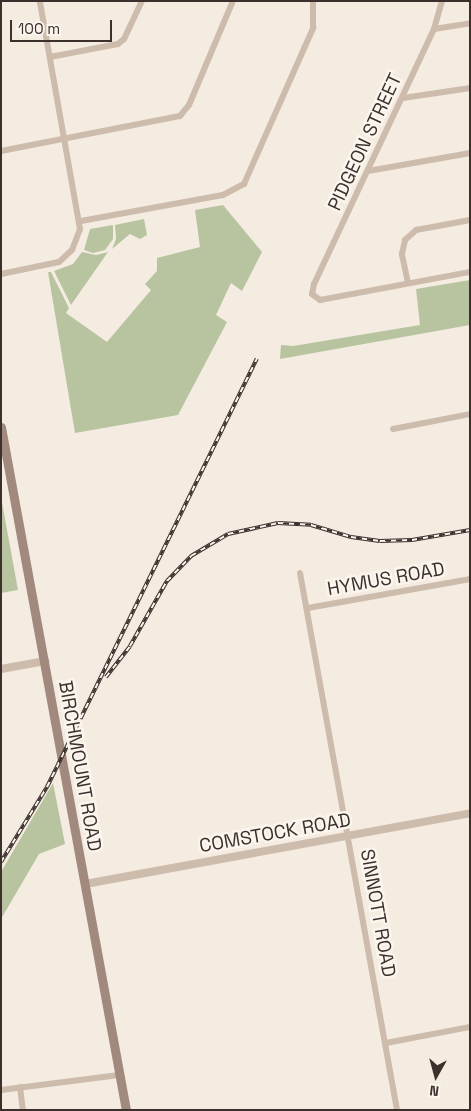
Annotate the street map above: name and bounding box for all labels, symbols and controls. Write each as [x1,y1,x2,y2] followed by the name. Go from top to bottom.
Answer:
[12,10,115,42] scale bar
[18,19,60,38] text: 100 m
[323,70,407,214] street label: PIDGEON STREET
[326,557,446,601] street label: HYMUS ROAD
[54,679,106,853] street label: BIRCHMOUNT ROAD
[197,808,353,858] street label: COMSTOCK ROAD
[355,847,401,979] street label: SINNOTT ROAD
[411,1051,461,1101] north arrow
[428,1081,440,1100] text: N

